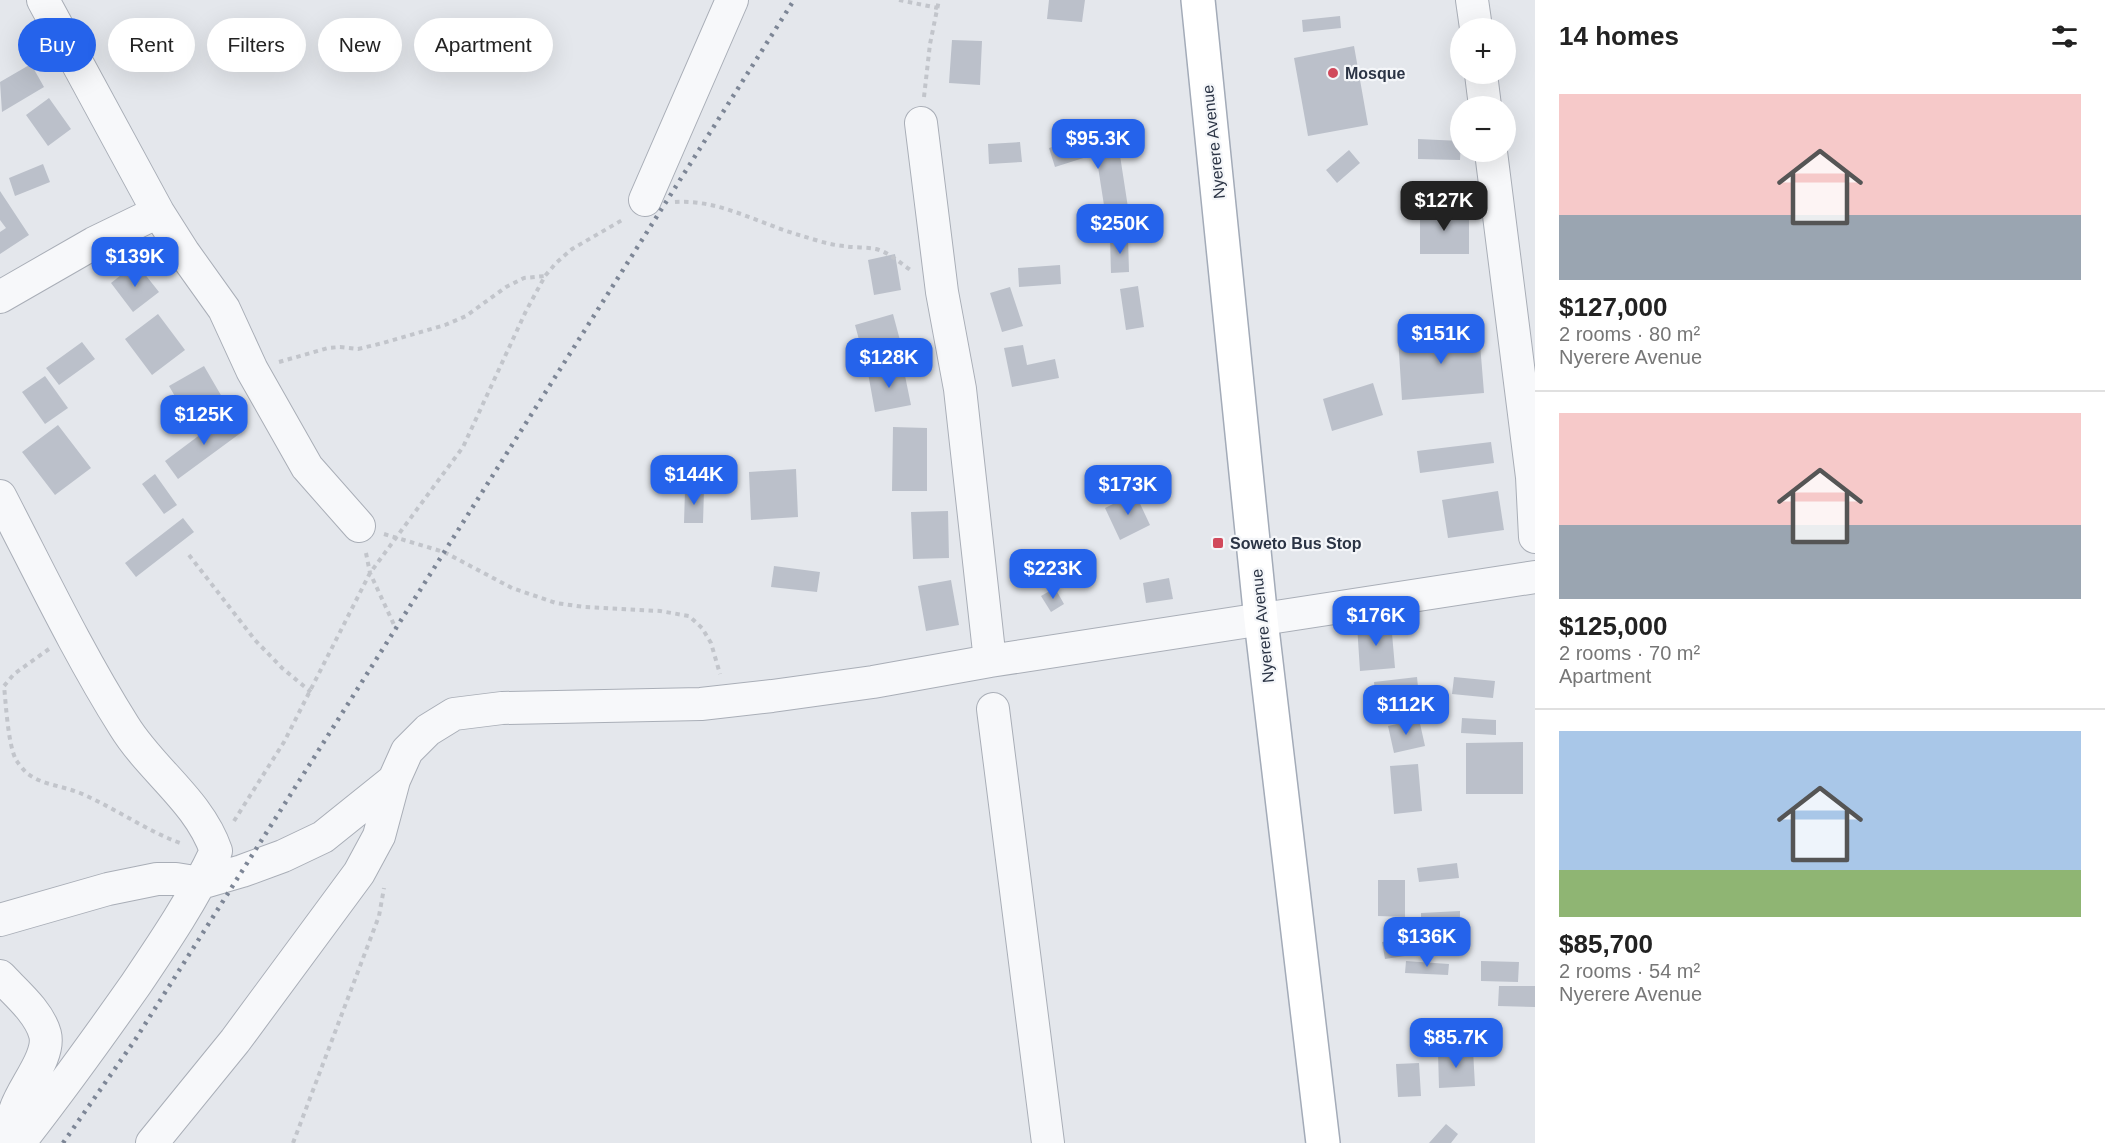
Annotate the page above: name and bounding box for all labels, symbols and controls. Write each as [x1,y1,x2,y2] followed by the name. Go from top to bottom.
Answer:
[18,18,96,72] chip: Buy
[108,18,195,72] chip: Rent
[207,18,306,72] chip: Filters
[318,18,402,72] chip: New
[414,18,553,72] chip: Apartment
[1450,18,1516,162] map controls
[1450,18,1516,84] button: +
[2048,20,2081,53] icon: filters
[1559,21,1679,51] text: 14 homes
[1345,65,1406,82] place label: Mosque
[1326,66,1340,80] marker: Mosque
[1199,84,1228,200] street label: Nyerere Avenue
[1450,96,1516,162] button: −
[1049,119,1147,170] pin: $95.3K
[1066,127,1130,149] text: $95.3K
[1766,133,1874,241] icon: home
[1402,181,1486,232] pin: $127K
[1415,189,1473,211] text: $127K
[1078,204,1162,255] pin: $250K
[1091,212,1149,234] text: $250K
[93,237,177,288] pin: $139K
[106,245,164,267] text: $139K
[1559,292,1667,322] text: $127,000
[1399,314,1483,365] pin: $151K
[1412,322,1470,344] text: $151K
[1559,323,1700,345] text: 2 rooms · 80 m²
[847,338,931,389] pin: $128K
[860,346,918,368] text: $128K
[1559,346,1702,368] text: Nyerere Avenue
[162,395,246,446] pin: $125K
[175,403,233,425] text: $125K
[1766,452,1874,560] icon: home
[652,455,736,506] pin: $144K
[665,463,723,485] text: $144K
[1086,465,1170,516] pin: $173K
[1099,473,1157,495] text: $173K
[1230,535,1362,552] place label: Soweto Bus Stop
[1211,536,1225,550] marker: Soweto Bus Stop
[1011,549,1095,600] pin: $223K
[1024,557,1082,579] text: $223K
[1248,568,1277,684] street label: Nyerere Avenue
[1334,596,1418,647] pin: $176K
[1347,604,1405,626] text: $176K
[1559,611,1667,641] text: $125,000
[1559,642,1700,664] text: 2 rooms · 70 m²
[1559,665,1651,687] text: Apartment
[1364,685,1448,736] pin: $112K
[1377,693,1435,715] text: $112K
[1766,770,1874,878] icon: home
[1385,917,1469,968] pin: $136K
[1398,925,1456,947] text: $136K
[1559,929,1653,959] text: $85,700
[1559,960,1700,982] text: 2 rooms · 54 m²
[1559,983,1702,1005] text: Nyerere Avenue
[1407,1018,1505,1069] pin: $85.7K
[1424,1026,1488,1048] text: $85.7K

